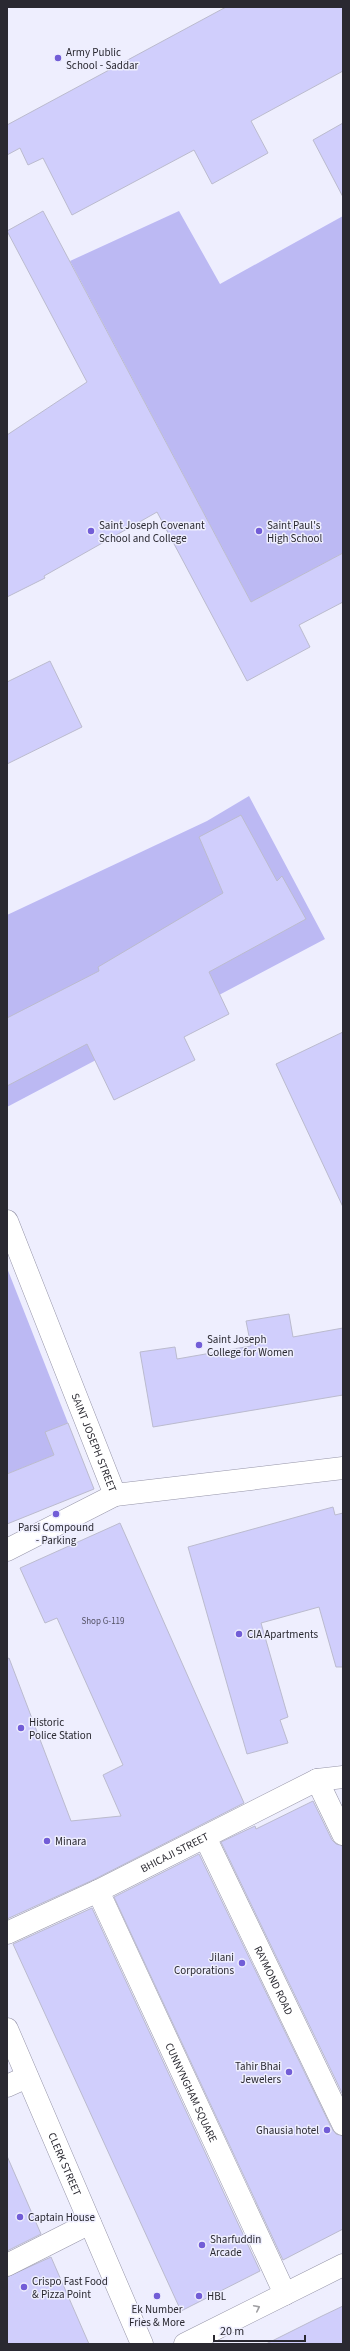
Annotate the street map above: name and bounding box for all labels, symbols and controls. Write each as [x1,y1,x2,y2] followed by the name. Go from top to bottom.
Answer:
[66,45,139,73] place label: Army Public School - Saddar
[53,53,63,63] marker: Army Public School - Saddar
[99,518,205,546] place label: Saint Joseph Covenant School and College
[267,518,322,546] place label: Saint Paul's High School
[86,526,96,536] marker: Saint Joseph Covenant School and College
[254,526,264,536] marker: Saint Paul's High School
[207,1332,294,1360] place label: Saint Joseph College for Women
[194,1340,204,1350] marker: Saint Joseph College for Women
[68,1391,121,1494] street label: SAINT JOSEPH STREET
[51,1509,61,1519] marker: Parsi Compound - Parking
[18,1520,94,1548] place label: Parsi Compound - Parking
[81,1615,125,1628] house number: Shop G-119
[247,1627,319,1642] place label: CIA Apartments
[234,1629,244,1639] marker: CIA Apartments
[29,1715,92,1743] place label: Historic Police Station
[16,1723,26,1733] marker: Historic Police Station
[138,1829,211,1876] street label: BHICAJI STREET
[55,1834,86,1849] place label: Minara
[42,1836,52,1846] marker: Minara
[251,1943,297,2018] street label: RAYMOND ROAD
[174,1950,234,1978] place label: Jilani Corporations
[237,1958,247,1968] marker: Jilani Corporations
[162,2040,221,2145] street label: CUNNYNGHAM SQUARE
[235,2059,281,2087] place label: Tahir Bhai Jewelers
[284,2067,294,2077] marker: Tahir Bhai Jewelers
[256,2123,319,2138] place label: Ghausia hotel
[322,2125,332,2135] marker: Ghausia hotel
[45,2130,85,2198] street label: CLERK STREET
[28,2210,95,2225] place label: Captain House
[15,2212,25,2222] marker: Captain House
[210,2232,261,2260] place label: Sharfuddin Arcade
[197,2240,207,2250] marker: Sharfuddin Arcade
[32,2274,108,2302] place label: Crispo Fast Food & Pizza Point
[19,2282,29,2292] marker: Crispo Fast Food & Pizza Point
[207,2289,227,2304] place label: HBL
[152,2291,162,2301] marker: Ek Number Fries & More
[194,2291,204,2301] marker: HBL
[129,2302,186,2330] place label: Ek Number Fries & More
[253,2305,261,2313] one-way arrow
[214,2317,305,2343] scale bar
[220,2323,244,2340] text: 20 m

